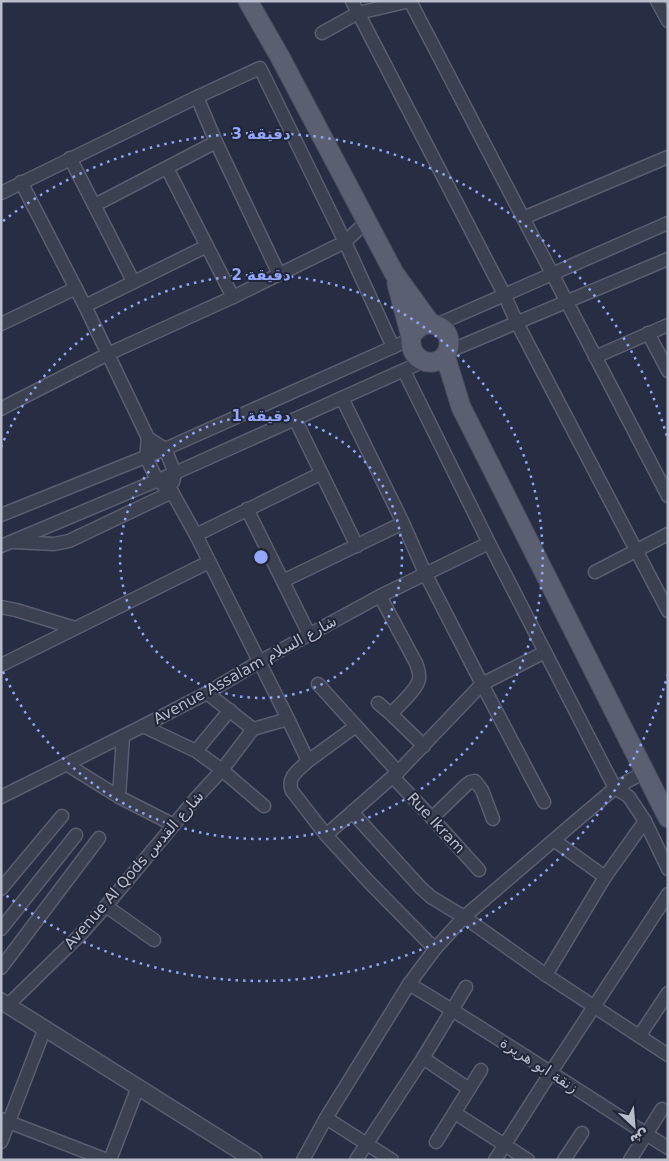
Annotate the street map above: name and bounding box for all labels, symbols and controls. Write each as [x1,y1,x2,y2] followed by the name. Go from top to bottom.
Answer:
[231,125,291,143] text: 3 دقيقة
[231,266,291,284] text: 2 دقيقة
[231,407,291,425] text: 1 دقيقة
[252,548,270,566] centre of rings
[150,612,340,728] street label: Avenue Assalam شارع السلام
[60,787,208,953] street label: Avenue Al Qods شارع القدس
[403,789,469,857] street label: Rue Ikram
[497,1033,581,1097] street label: زنقة ابو هريرة
[609,1101,659,1151] north arrow
[628,1126,652,1149] text: ش

